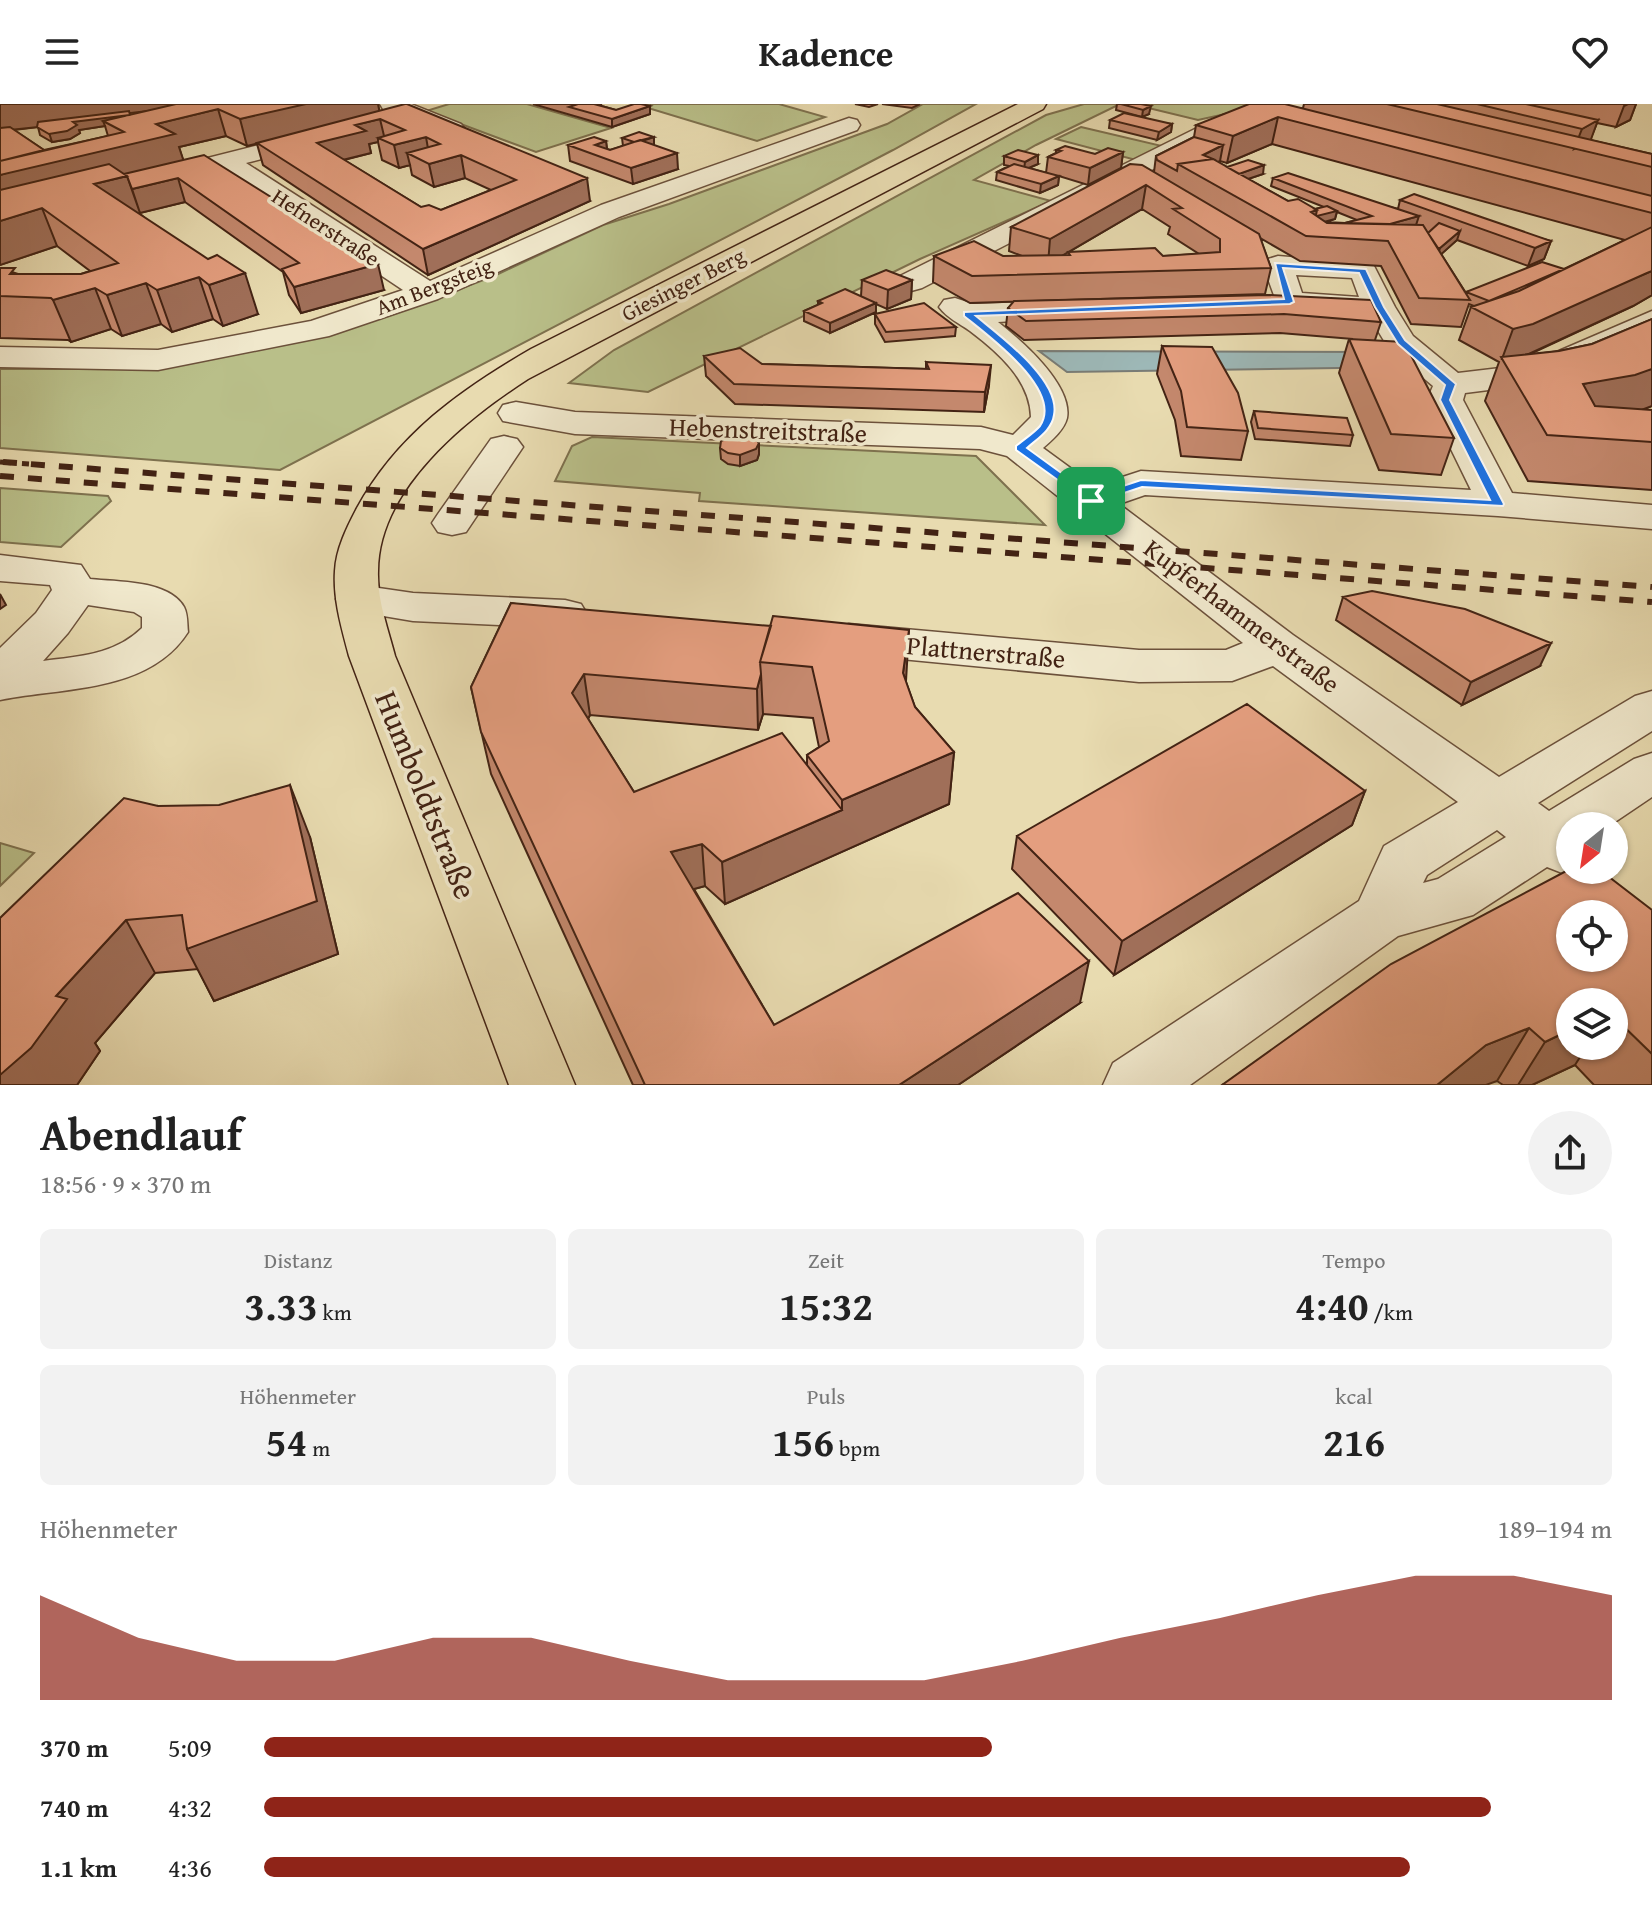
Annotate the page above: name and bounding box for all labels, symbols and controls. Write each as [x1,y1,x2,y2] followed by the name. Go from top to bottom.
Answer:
[758,26,894,79] text: Kadence
[40,30,84,74] icon: menu
[1568,30,1612,74] icon: heart
[266,180,386,274] street label: Hefnerstraße
[616,239,750,329] street label: Giesinger Berg
[371,249,497,323] street label: Am Bergsteig
[668,407,868,452] street label: Hebenstreitstraße
[1057,467,1125,535] pin
[1069,479,1113,523] icon: arrive
[1136,529,1349,702] street label: Kupferhammerstraße
[905,625,1067,678] street label: Plattnerstraße
[363,684,490,906] street label: Humboldtstraße
[1556,812,1628,884] north arrow
[1556,812,1628,1060] map controls
[1556,900,1628,972] button: locate
[1556,988,1628,1060] button: layers
[40,1102,242,1166] text: Abendlauf
[1528,1111,1612,1195] button: share
[40,1164,211,1203] text: 18:56 · 9 × 370 m
[264,1244,332,1276] text: Distanz
[808,1244,844,1276] text: Zeit
[1323,1244,1385,1276] text: Tempo
[244,1276,318,1335] text: 3.33
[779,1276,873,1335] text: 15:32
[1295,1276,1369,1335] text: 4:40
[318,1296,352,1328] text: km
[1369,1296,1413,1328] text: /km
[240,1380,356,1412] text: Höhenmeter
[807,1380,845,1412] text: Puls
[1335,1380,1373,1412] text: kcal
[266,1412,307,1471] text: 54
[772,1412,834,1471] text: 156
[1323,1412,1385,1471] text: 216
[307,1432,330,1464] text: m
[834,1432,880,1464] text: bpm
[40,1509,177,1548] text: Höhenmeter
[1498,1509,1612,1548] text: 189–194 m
[40,1728,108,1767] text: 370 m
[168,1728,212,1767] text: 5:09
[40,1788,108,1827] text: 740 m
[168,1788,212,1827] text: 4:32
[40,1848,117,1887] text: 1.1 km
[168,1848,212,1887] text: 4:36

